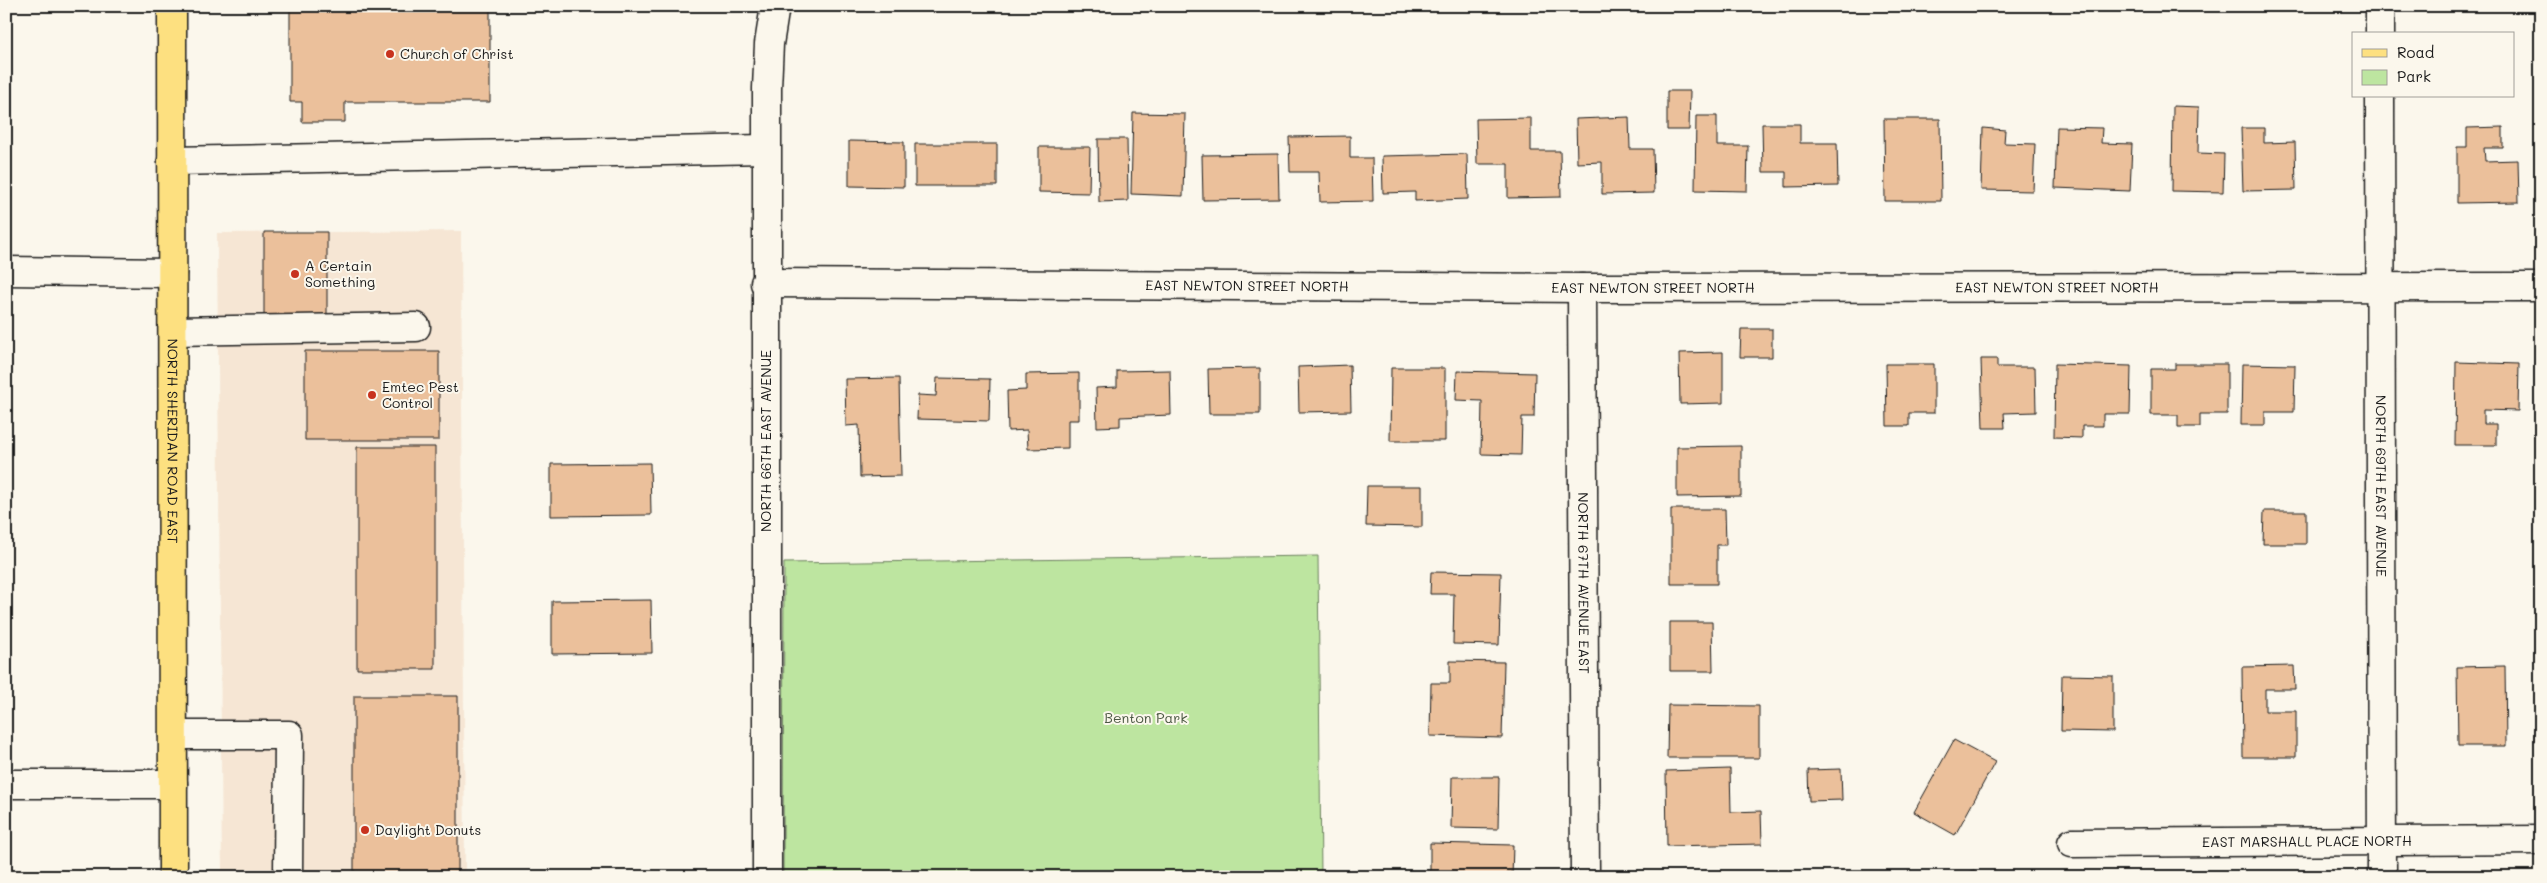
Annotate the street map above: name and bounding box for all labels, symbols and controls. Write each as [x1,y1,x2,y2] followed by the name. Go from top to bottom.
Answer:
[2352,32,2514,98] legend
[2397,42,2434,62] text: Road
[400,44,514,63] place label: Church of Christ
[384,48,396,60] marker: Church of Christ
[2397,66,2431,86] text: Park
[305,256,375,291] place label: A Certain Something
[289,268,301,280] marker: A Certain Something
[1145,275,1349,296] street label: EAST NEWTON STREET NORTH
[1955,277,2159,297] street label: EAST NEWTON STREET NORTH
[1551,278,1755,297] street label: EAST NEWTON STREET NORTH
[163,338,183,544] street label: NORTH SHERIDAN ROAD EAST
[756,350,775,532] street label: NORTH 66TH EAST AVENUE
[382,377,459,412] place label: Emtec Pest Control
[366,389,378,401] marker: Emtec Pest Control
[2372,395,2391,577] street label: NORTH 69TH EAST AVENUE
[1574,492,1594,674] street label: NORTH 67TH AVENUE EAST
[1104,708,1188,727] park label: Benton Park
[375,820,481,839] place label: Daylight Donuts
[359,824,371,836] marker: Daylight Donuts
[2202,831,2412,851] street label: EAST MARSHALL PLACE NORTH

